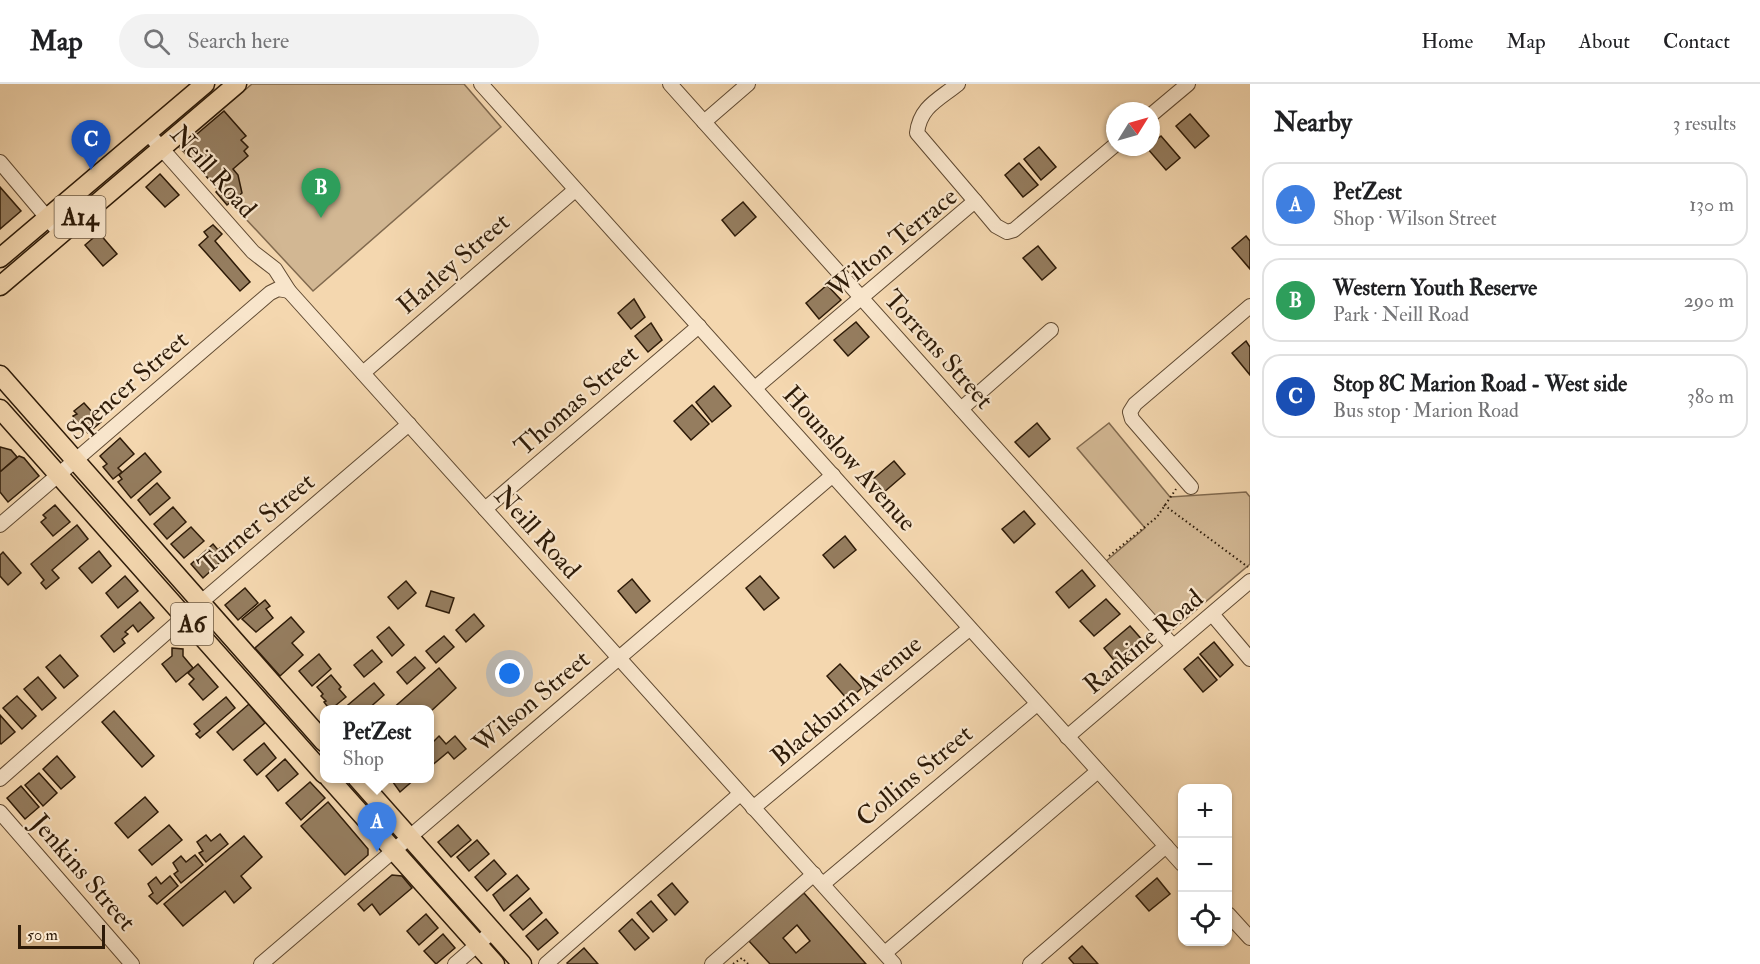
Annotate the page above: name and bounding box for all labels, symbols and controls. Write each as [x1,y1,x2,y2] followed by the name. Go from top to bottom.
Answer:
[119,14,539,68] search box
[30,24,83,59] text: Map
[140,25,173,58] icon: search
[188,27,289,55] text: Search here
[1421,28,1473,55] text: Home
[1506,28,1546,55] text: Map
[1579,28,1630,55] text: About
[1663,28,1730,55] text: Contact
[1106,102,1160,156] north arrow
[1274,107,1352,139] text: Nearby
[1673,111,1736,136] text: 3 results
[163,119,263,225] street label: Neill Road
[72,120,110,170] pin: C
[302,168,340,218] pin: B
[1333,178,1402,206] text: PetZest
[820,181,964,306] street label: Wilton Terrace
[1289,192,1302,217] text: A
[1689,192,1734,217] text: 130 m
[54,196,106,238] road number: A14
[391,206,516,321] street label: Harley Street
[1333,206,1497,231] text: Shop · Wilson Street
[1333,274,1537,302] text: Western Youth Reserve
[876,284,1000,416] street label: Torrens Street
[1289,288,1302,313] text: B
[1684,288,1734,313] text: 290 m
[1333,302,1469,327] text: Park · Neill Road
[60,324,196,448] street label: Spencer Street
[508,338,645,463] street label: Thomas Street
[1333,370,1627,398] text: Stop 8C Marion Road - West side
[776,379,923,538] street label: Hounslow Avenue
[1288,384,1303,409] text: C
[1687,384,1734,409] text: 380 m
[1333,398,1519,423] text: Bus stop · Marion Road
[192,466,321,582] street label: Turner Street
[487,480,587,586] street label: Neill Road
[1077,582,1210,701] street label: Rankine Road
[171,603,213,645] road number: A6
[765,628,929,773] street label: Blackburn Avenue
[466,644,597,761] street label: Wilson Street
[495,659,524,688] your location
[320,705,434,783] popup
[343,718,411,746] text: PetZest
[850,718,979,834] street label: Collins Street
[343,746,384,771] text: Shop
[1178,784,1232,946] map controls
[1178,784,1232,838] button: +
[358,802,397,852] pin: A
[23,807,143,938] street label: Jenkins Street
[1178,838,1232,892] button: −
[1178,892,1232,946] button: locate
[18,922,105,950] scale bar
[27,925,58,945] text: 50 m

